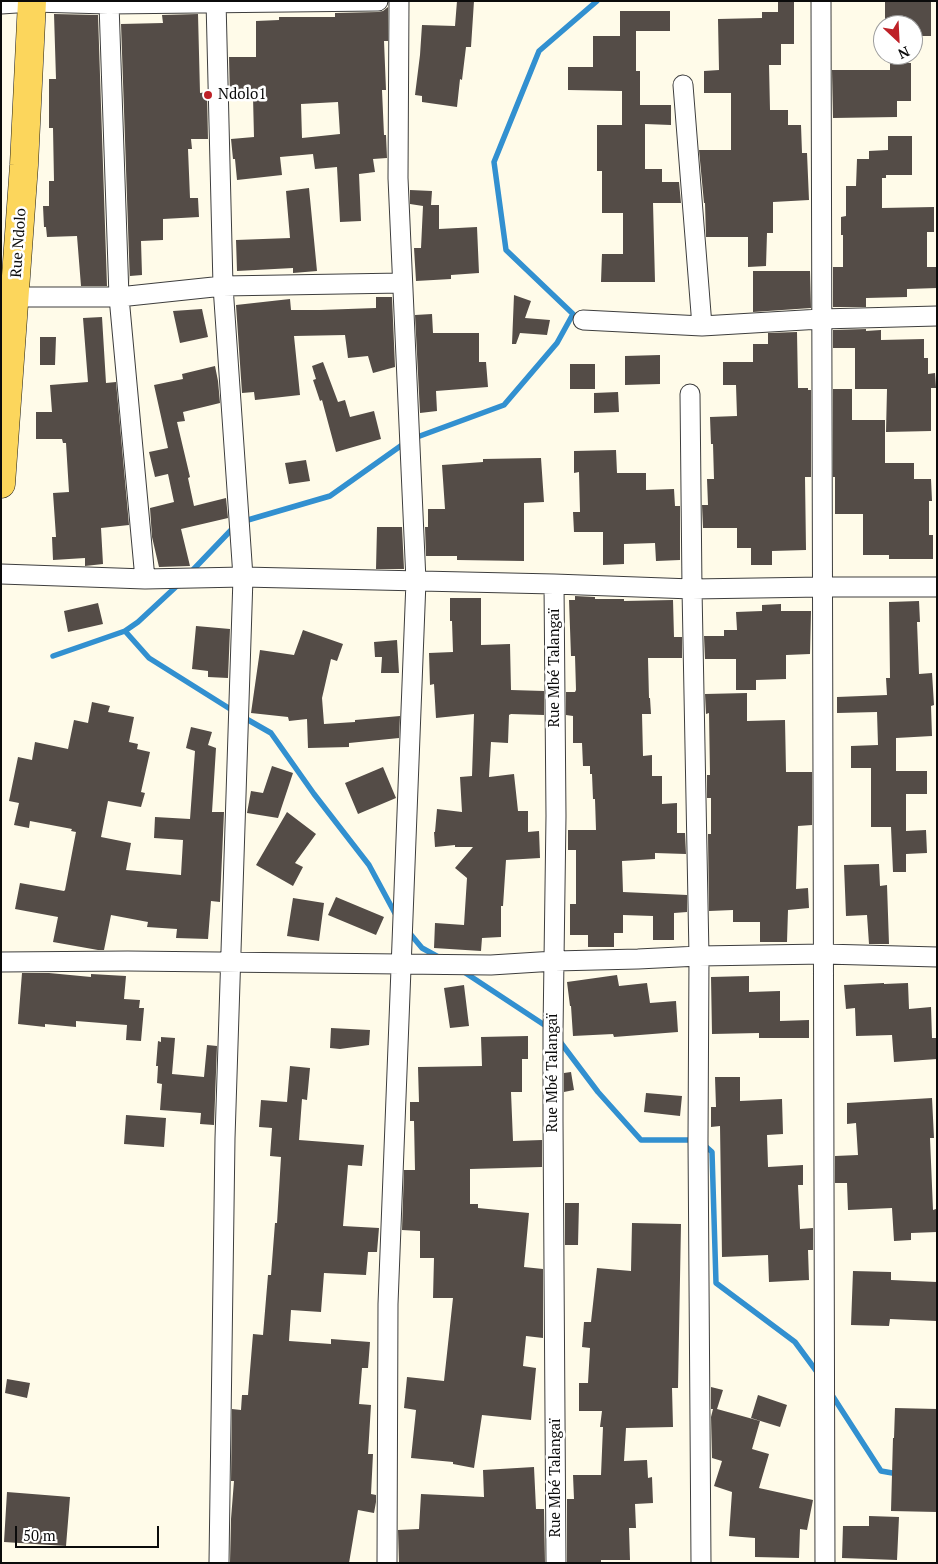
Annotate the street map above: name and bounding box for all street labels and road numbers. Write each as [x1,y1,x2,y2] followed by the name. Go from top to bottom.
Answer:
[8,208,30,278] street label: Rue Ndolo
[546,608,564,728] street label: Rue Mbé Talangaï
[544,1013,562,1133] street label: Rue Mbé Talangaï
[547,1418,565,1538] street label: Rue Mbé Talangaï

